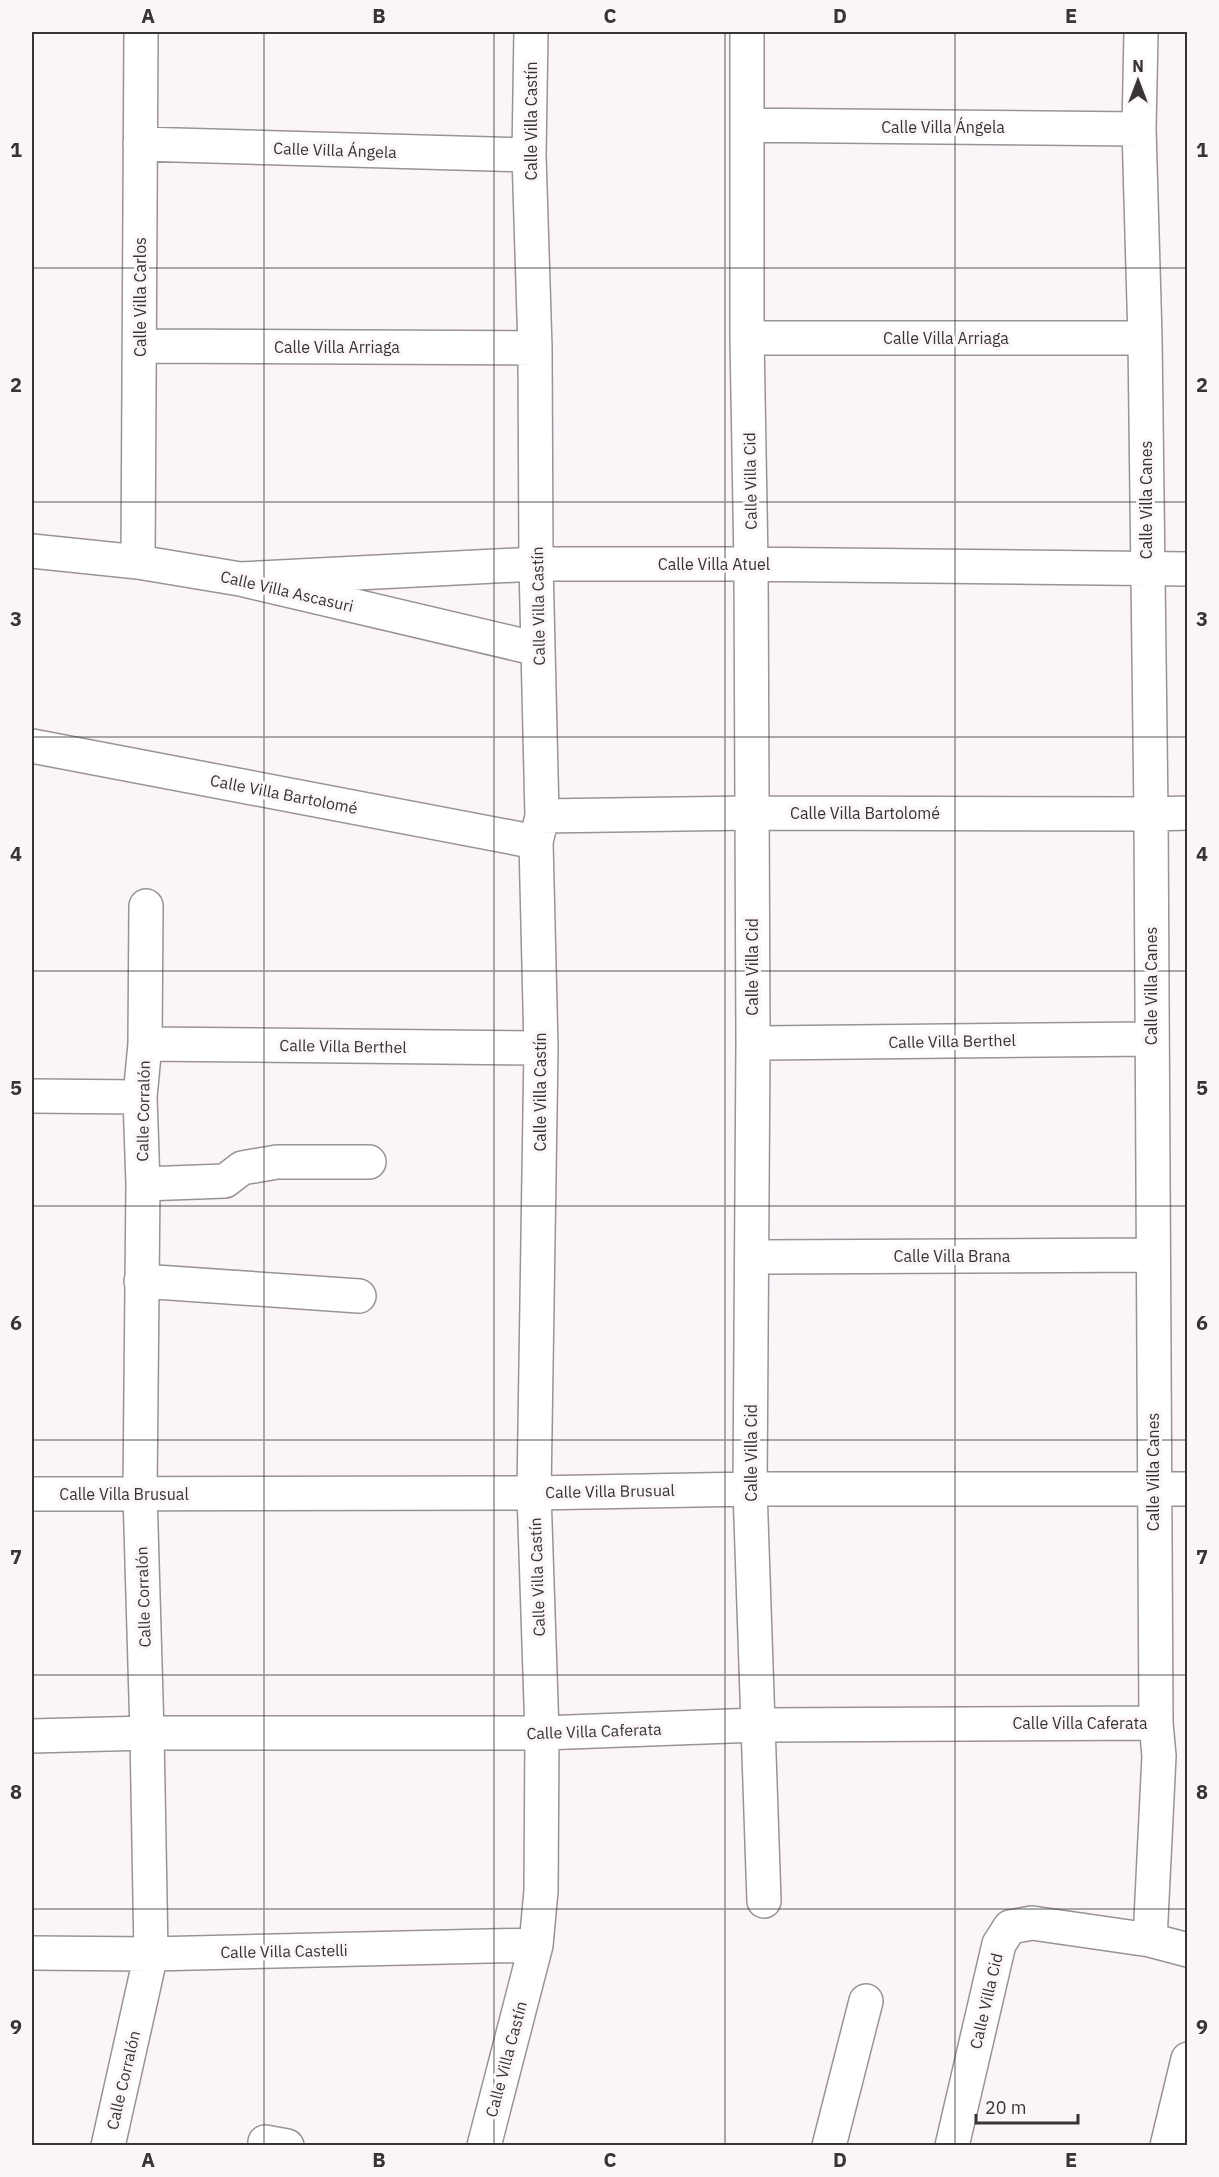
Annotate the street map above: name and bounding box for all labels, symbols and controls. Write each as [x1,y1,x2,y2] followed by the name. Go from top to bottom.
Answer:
[141,2,155,29] text: A
[372,2,386,29] text: B
[603,2,617,29] text: C
[833,2,847,29] text: D
[1065,2,1077,29] text: E
[1108,51,1168,111] north arrow
[1132,56,1144,76] text: N
[521,61,541,181] street label: Calle Villa Castín
[881,116,1005,137] street label: Calle Villa Ángela
[10,136,22,163] text: 1
[1196,136,1208,163] text: 1
[273,137,398,162] street label: Calle Villa Ángela
[130,237,150,357] street label: Calle Villa Carlos
[883,328,1009,348] street label: Calle Villa Arriaga
[274,337,400,357] street label: Calle Villa Arriaga
[10,371,22,398] text: 2
[1196,371,1208,398] text: 2
[739,432,761,530] street label: Calle Villa Cid
[1136,441,1156,559] street label: Calle Villa Canes
[527,546,549,666] street label: Calle Villa Castín
[658,554,770,574] street label: Calle Villa Atuel
[219,566,355,616] street label: Calle Villa Ascasuri
[10,605,22,632] text: 3
[1196,605,1208,632] text: 3
[209,770,360,818] street label: Calle Villa Bartolomé
[790,803,940,823] street label: Calle Villa Bartolomé
[10,840,22,867] text: 4
[1196,840,1208,867] text: 4
[742,918,762,1016] street label: Calle Villa Cid
[1141,927,1161,1045] street label: Calle Villa Canes
[888,1030,1016,1052] street label: Calle Villa Berthel
[530,1032,550,1152] street label: Calle Villa Castín
[279,1035,407,1057] street label: Calle Villa Berthel
[132,1060,154,1162] street label: Calle Corralón
[10,1074,22,1101] text: 5
[1196,1074,1208,1101] text: 5
[894,1246,1011,1266] street label: Calle Villa Brana
[10,1309,22,1336] text: 6
[1196,1309,1208,1336] text: 6
[741,1404,761,1502] street label: Calle Villa Cid
[1143,1413,1163,1531] street label: Calle Villa Canes
[545,1480,675,1502] street label: Calle Villa Brusual
[59,1484,189,1504] street label: Calle Villa Brusual
[525,1517,549,1637] street label: Calle Villa Castín
[10,1543,22,1570] text: 7
[1196,1543,1208,1570] text: 7
[131,1546,155,1648] street label: Calle Corralón
[1012,1713,1148,1733] street label: Calle Villa Caferata
[526,1719,662,1743] street label: Calle Villa Caferata
[10,1778,22,1805] text: 8
[1196,1778,1208,1805] text: 8
[220,1940,348,1962] street label: Calle Villa Castelli
[965,1951,1007,2051] street label: Calle Villa Cid
[481,1999,531,2119] street label: Calle Villa Castín
[10,2013,22,2040] text: 9
[1196,2013,1208,2040] text: 9
[102,2028,144,2132] street label: Calle Corralón
[976,2087,1078,2125] scale bar
[985,2096,1027,2119] text: 20 m
[141,2146,155,2173] text: A
[372,2146,386,2173] text: B
[603,2146,617,2173] text: C
[833,2146,847,2173] text: D
[1065,2146,1077,2173] text: E

